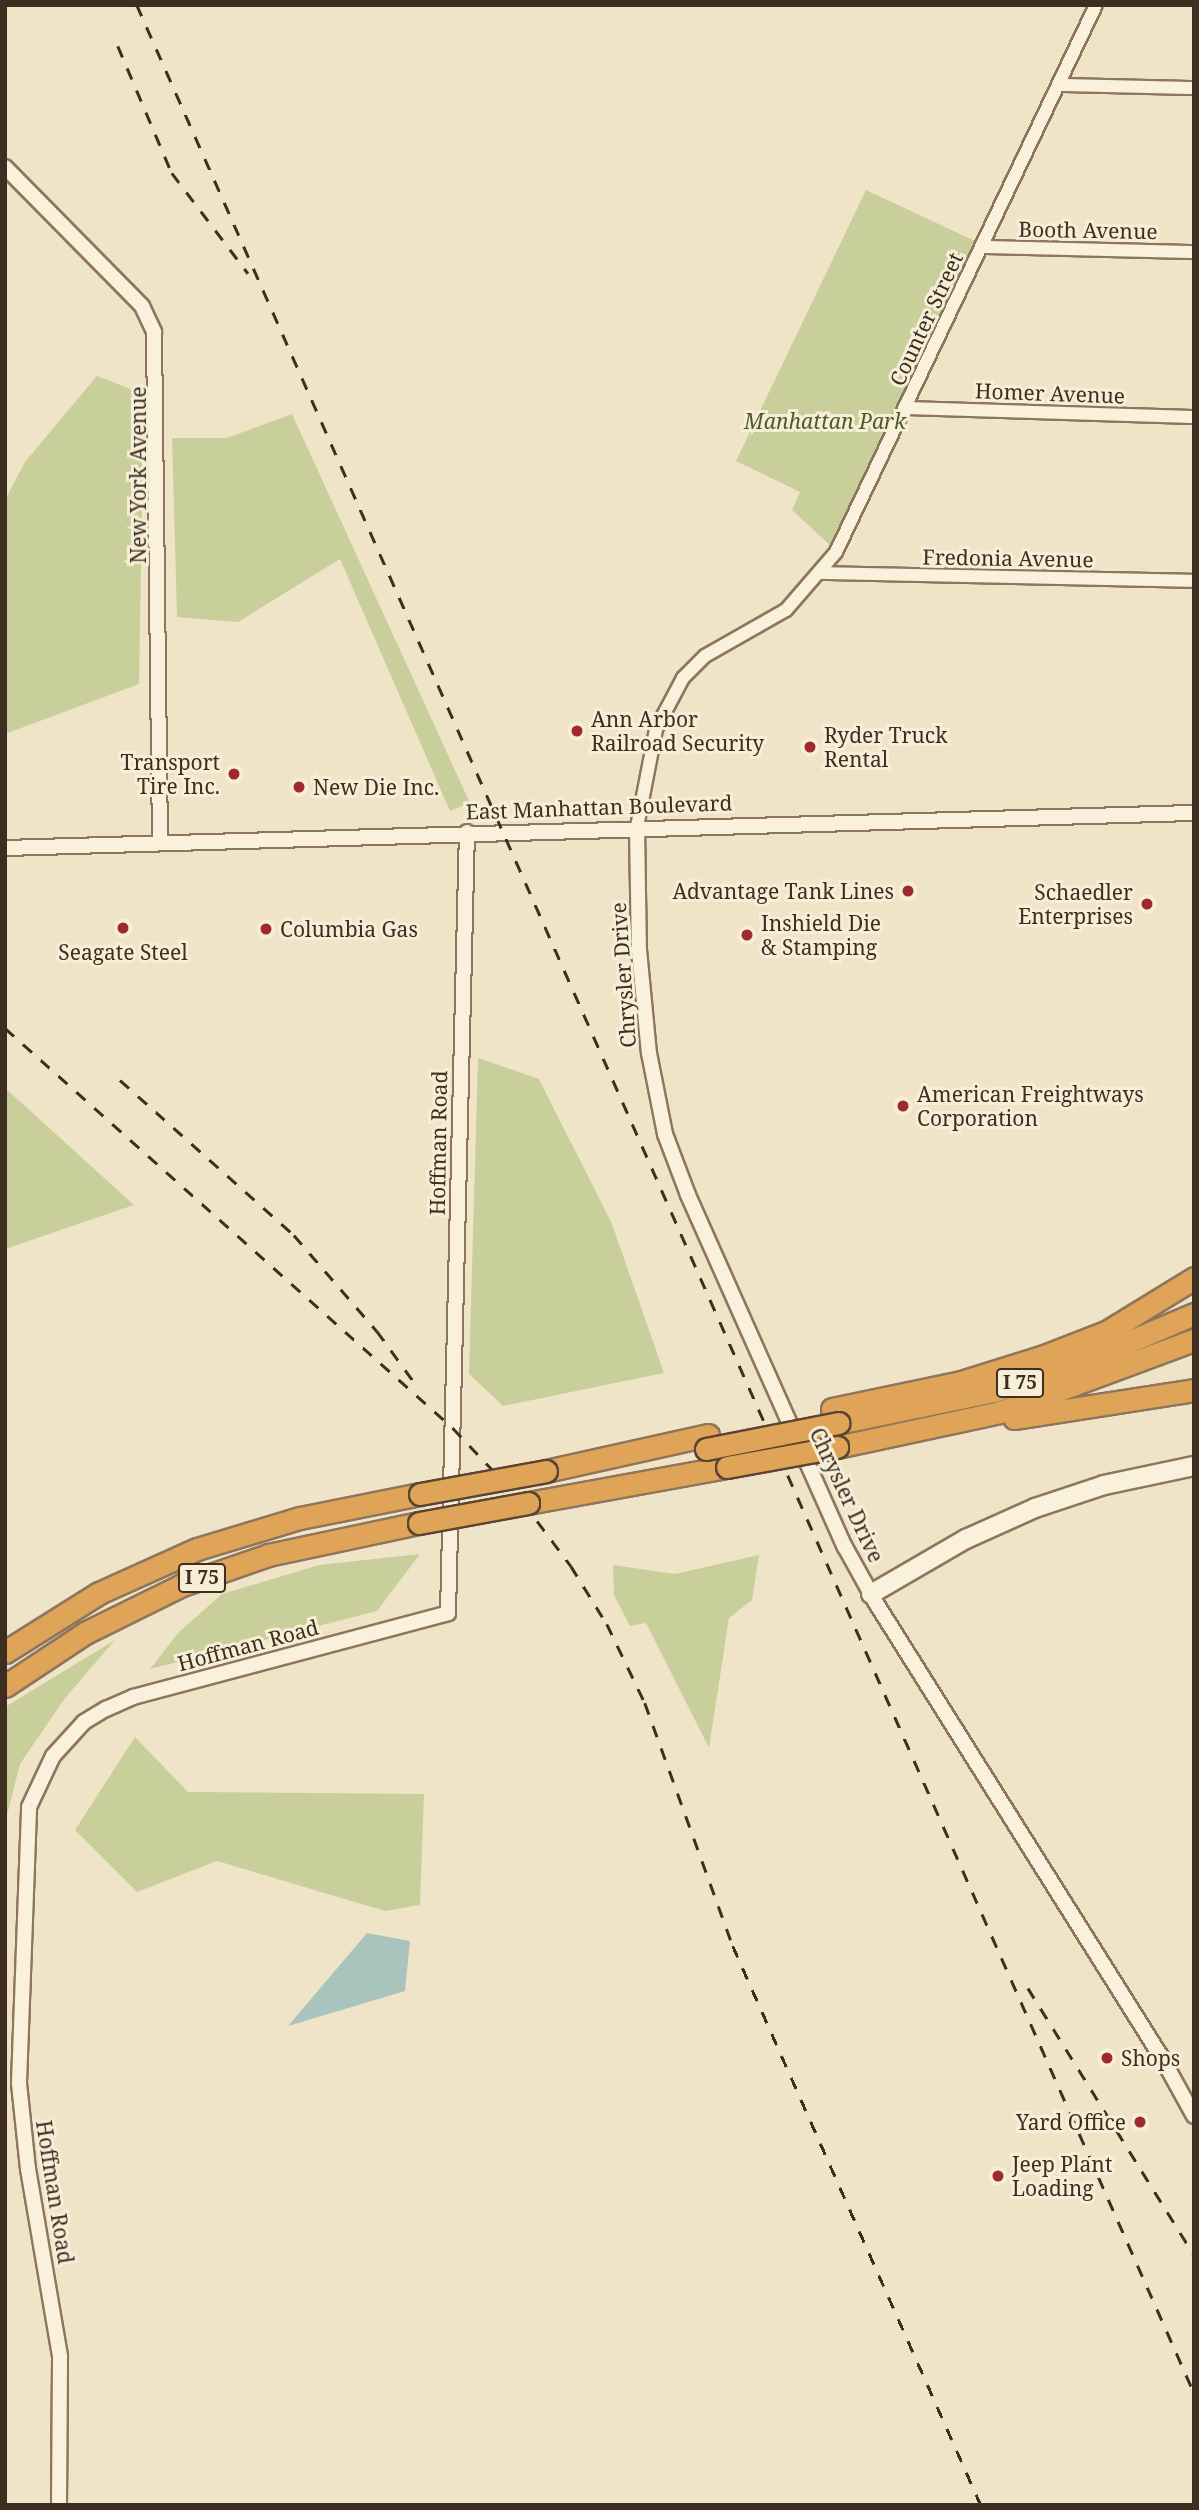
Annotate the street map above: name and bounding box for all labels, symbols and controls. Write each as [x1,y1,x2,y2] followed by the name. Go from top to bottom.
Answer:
[1018,216,1158,244] street label: Booth Avenue
[884,248,968,390] street label: Counter Street
[974,378,1126,408] street label: Homer Avenue
[125,386,151,564] street label: New York Avenue
[744,408,906,434] park label: Manhattan Park
[922,544,1094,572] street label: Fredonia Avenue
[591,706,764,756] place label: Ann Arbor Railroad Security
[824,722,947,772] place label: Ryder Truck Rental
[569,723,585,739] marker: Ann Arbor Railroad Security
[802,739,818,755] marker: Ryder Truck Rental
[121,749,220,799] place label: Transport Tire Inc.
[226,766,242,782] marker: Transport Tire Inc.
[313,774,439,800] place label: New Die Inc.
[291,779,307,795] marker: New Die Inc.
[465,790,733,824] street label: East Manhattan Boulevard
[673,878,894,904] place label: Advantage Tank Lines
[1018,879,1133,929] place label: Schaedler Enterprises
[900,883,916,899] marker: Advantage Tank Lines
[1139,896,1155,912] marker: Schaedler Enterprises
[605,901,641,1049] street label: Chrysler Drive
[761,910,881,960] place label: Inshield Die & Stamping
[280,916,418,942] place label: Columbia Gas
[115,920,131,936] marker: Seagate Steel
[258,921,274,937] marker: Columbia Gas
[739,927,755,943] marker: Inshield Die & Stamping
[58,939,188,965] place label: Seagate Steel
[424,1070,452,1216] street label: Hoffman Road
[917,1081,1144,1131] place label: American Freightways Corporation
[895,1098,911,1114] marker: American Freightways Corporation
[996,1368,1044,1399] road number: I 75
[805,1424,889,1566] street label: Chrysler Drive
[178,1562,227,1594] road number: I 75
[175,1614,321,1676] street label: Hoffman Road
[1121,2045,1180,2071] place label: Shops
[1099,2050,1115,2066] marker: Shops
[1016,2109,1126,2135] place label: Yard Office
[1132,2114,1148,2130] marker: Yard Office
[31,2118,79,2266] street label: Hoffman Road
[1012,2151,1112,2201] place label: Jeep Plant Loading
[990,2168,1006,2184] marker: Jeep Plant Loading

